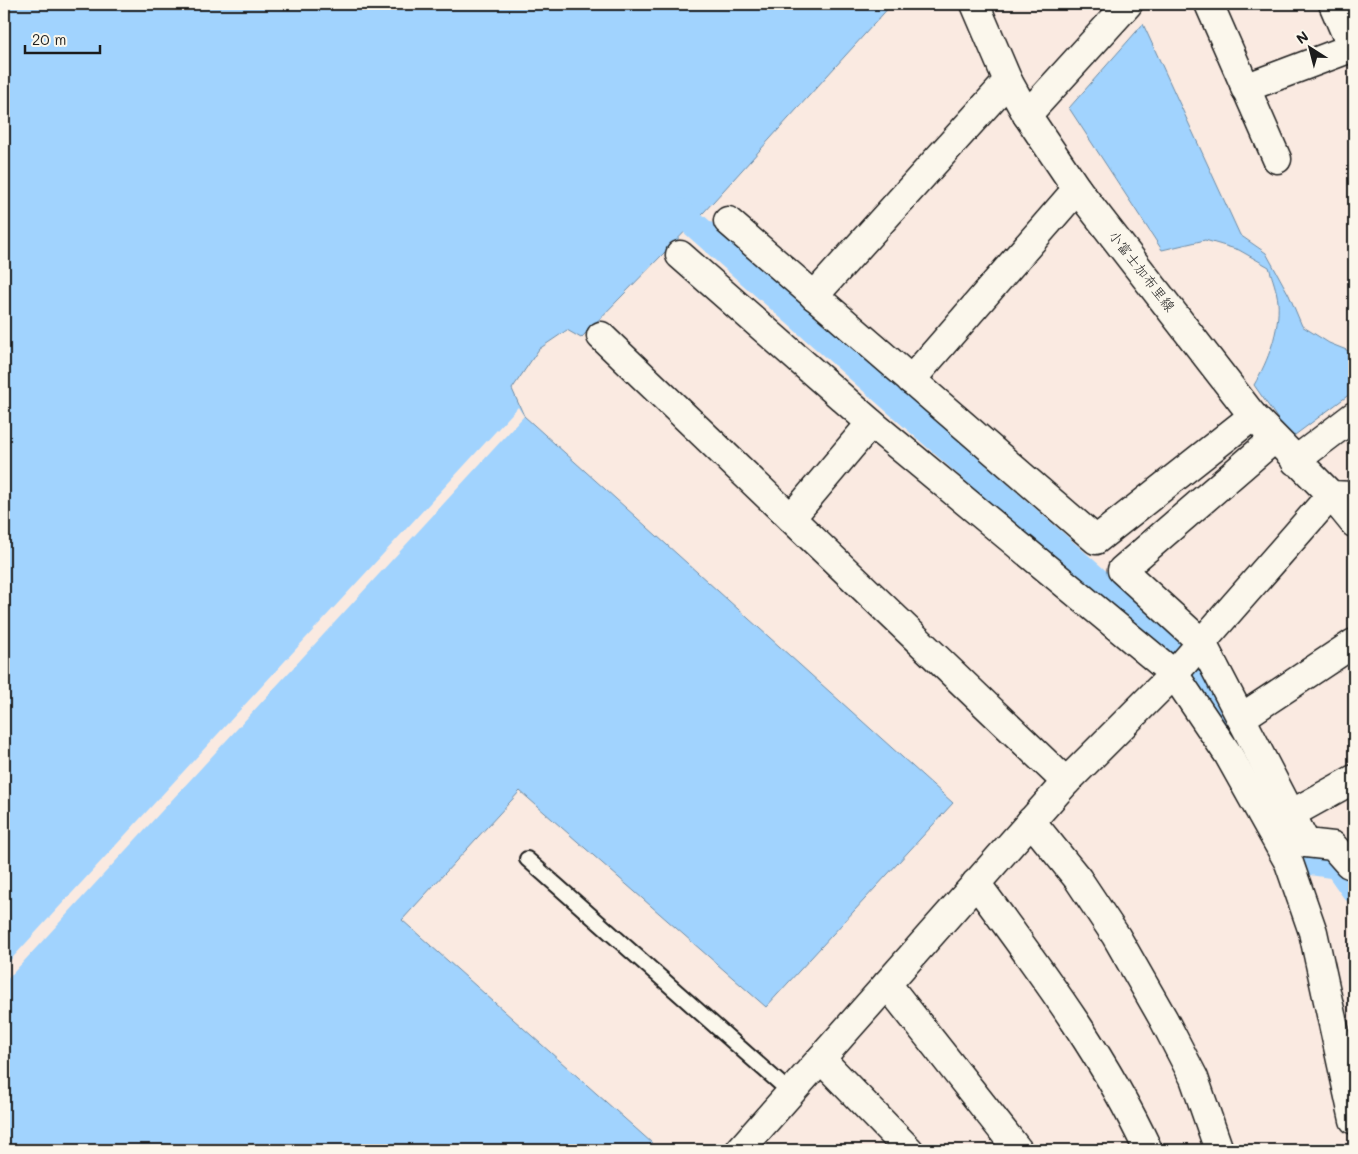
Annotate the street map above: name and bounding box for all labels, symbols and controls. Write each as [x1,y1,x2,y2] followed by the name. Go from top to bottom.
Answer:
[25,22,100,54] scale bar
[1286,22,1336,72] north arrow
[1292,26,1312,48] text: N
[32,29,66,49] text: 20 m
[1105,226,1180,315] street label: 小富士加布里線

